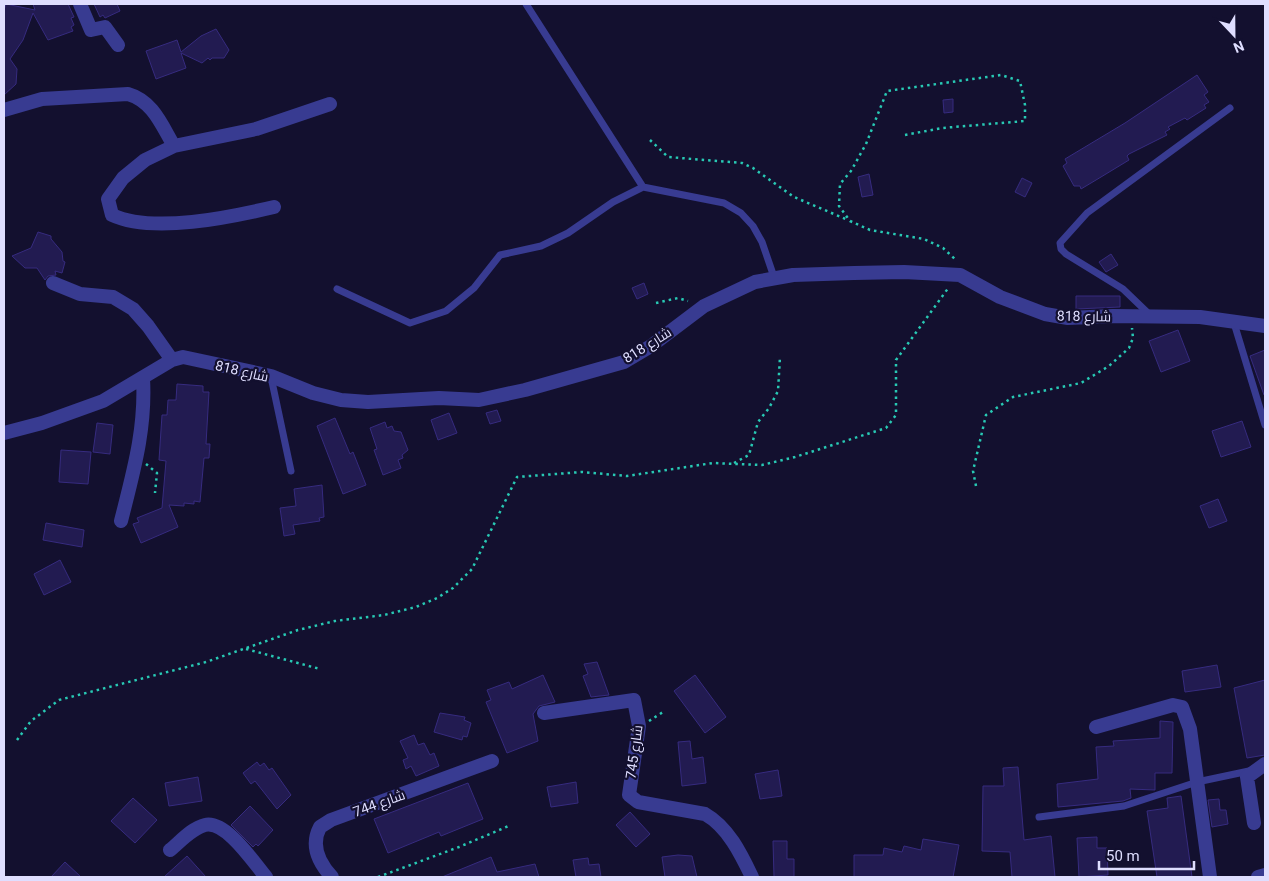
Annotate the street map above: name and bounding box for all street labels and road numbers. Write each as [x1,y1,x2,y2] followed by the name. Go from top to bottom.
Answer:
[1057,308,1111,325] street label: شارع 818
[620,324,675,367] street label: شارع 818
[214,357,270,386] street label: شارع 818
[622,724,647,780] street label: شارع 745
[351,786,408,821] street label: شارع 744

